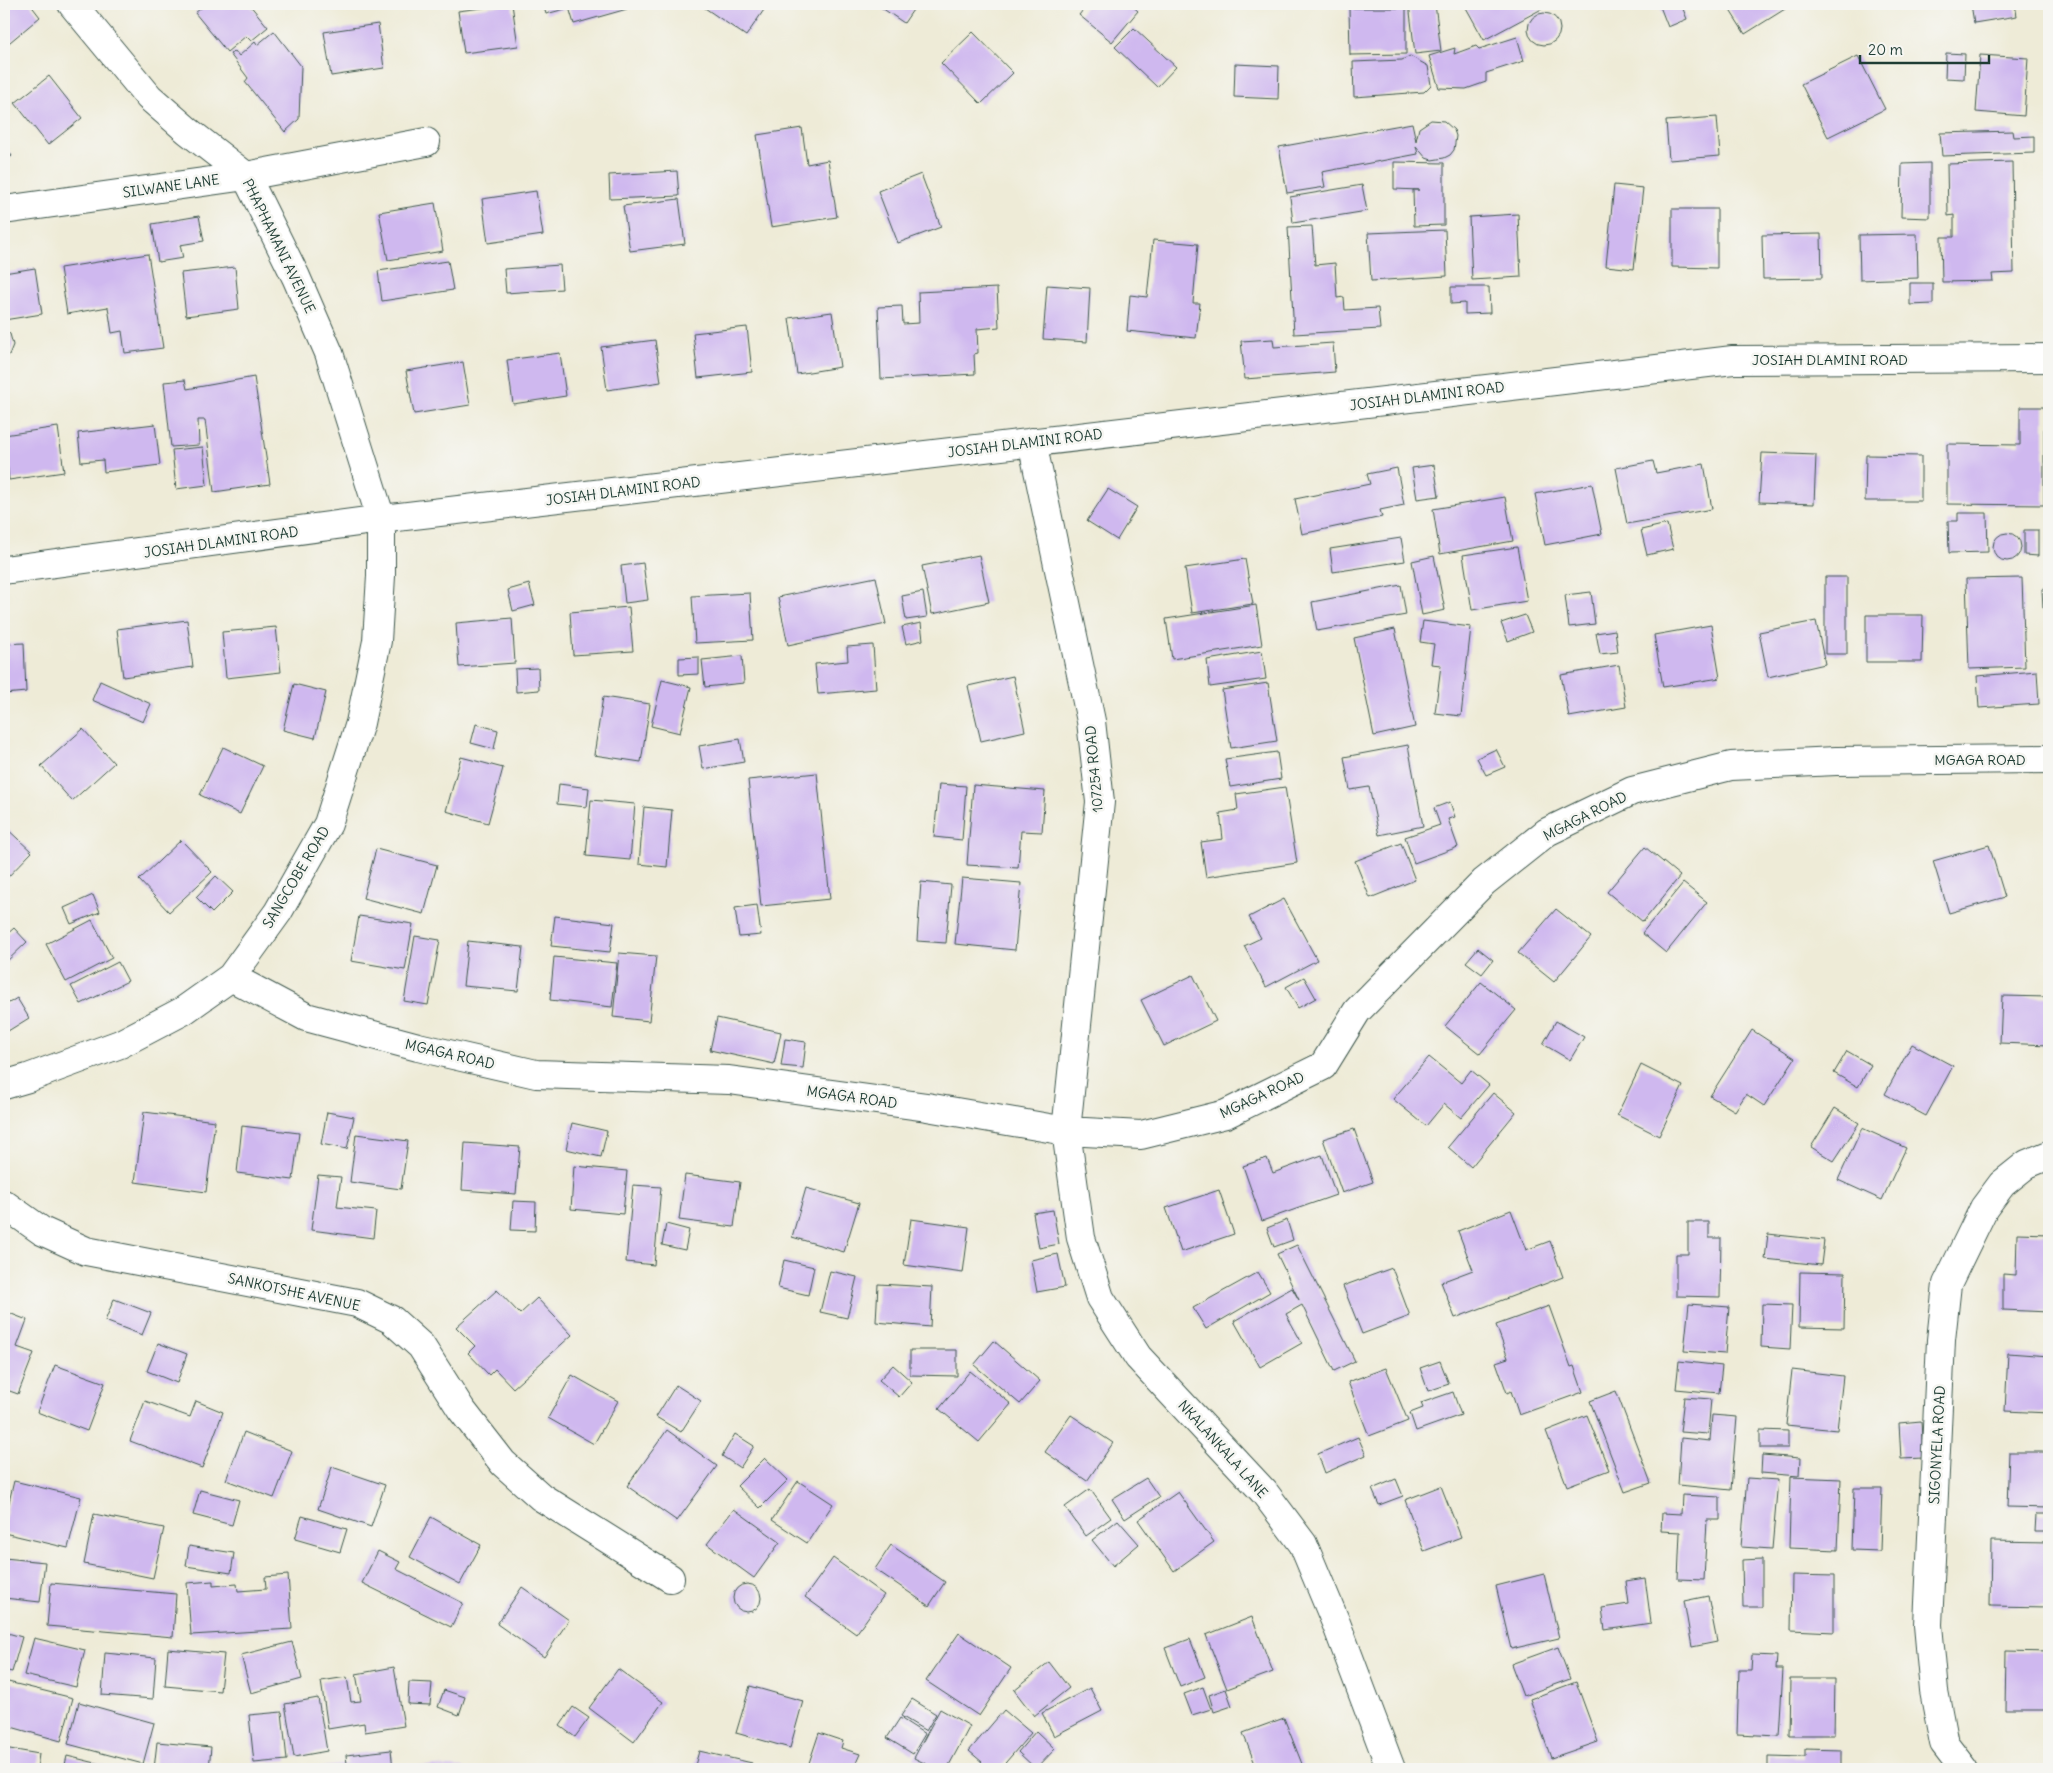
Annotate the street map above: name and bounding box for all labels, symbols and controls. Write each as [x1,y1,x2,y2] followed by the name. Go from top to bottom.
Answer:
[1860,32,1989,64] scale bar
[1868,40,1903,59] text: 20 m
[121,170,221,202] street label: SILWANE LANE
[239,176,319,316] street label: PHAPHAMANI AVENUE
[1752,351,1908,369] street label: JOSIAH DLAMINI ROAD
[1348,378,1506,414] street label: JOSIAH DLAMINI ROAD
[946,425,1104,461] street label: JOSIAH DLAMINI ROAD
[544,473,702,509] street label: JOSIAH DLAMINI ROAD
[142,522,300,562] street label: JOSIAH DLAMINI ROAD
[1081,725,1107,813] street label: 107254 ROAD
[1934,751,2026,769] street label: MGAGA ROAD
[1540,787,1630,845] street label: MGAGA ROAD
[259,823,334,931] street label: SANGCOBE ROAD
[403,1035,497,1073] street label: MGAGA ROAD
[1217,1067,1307,1122] street label: MGAGA ROAD
[805,1082,899,1112] street label: MGAGA ROAD
[226,1269,362,1315] street label: SANKOTSHE AVENUE
[1925,1385,1949,1505] street label: SIGONYELA ROAD
[1174,1396,1272,1502] street label: NKALANKALA LANE

